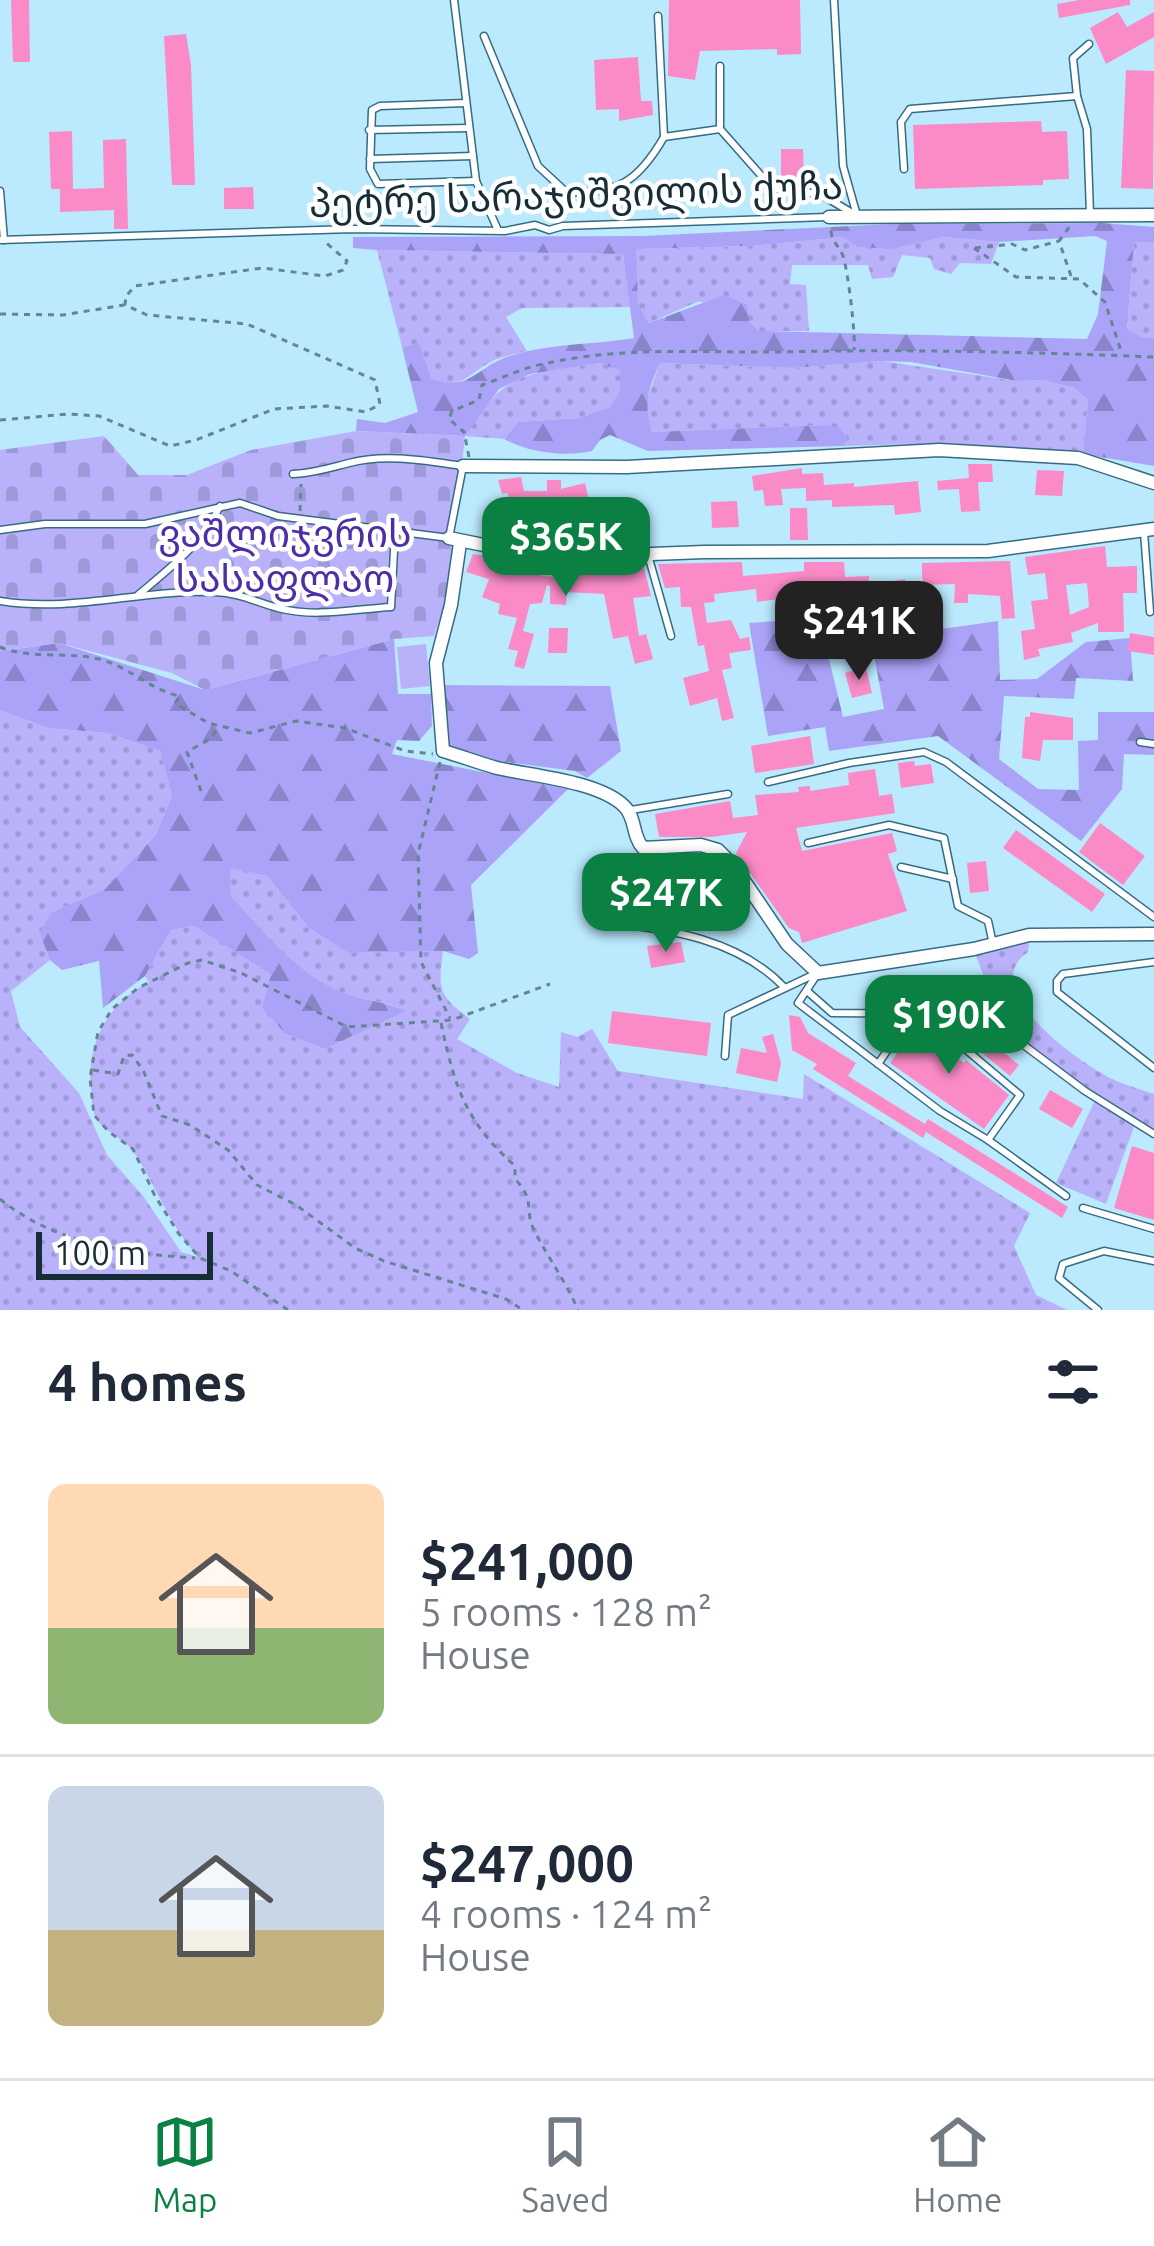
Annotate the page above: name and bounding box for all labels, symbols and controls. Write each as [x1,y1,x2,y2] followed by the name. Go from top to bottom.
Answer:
[308,163,844,227] street label: პეტრე სარაჯიშვილის ქუჩა
[482,497,650,599] pin: $365K
[158,511,412,602] park label: ვაშლიჯვრის სასაფლაო
[509,514,623,557] text: $365K
[775,581,943,683] pin: $241K
[802,598,916,641] text: $241K
[582,853,750,955] pin: $247K
[609,870,723,913] text: $247K
[865,975,1033,1077] pin: $190K
[892,992,1006,1035] text: $190K
[36,1226,213,1279] scale bar
[54,1234,146,1271] text: 100 m
[1040,1349,1106,1415] icon: filters
[48,1353,247,1411] text: 4 homes
[144,1532,288,1676] icon: home
[420,1532,634,1590] text: $241,000
[420,1590,712,1633] text: 5 rooms · 128 m²
[420,1633,531,1676] text: House
[144,1834,288,1978] icon: home
[420,1834,634,1892] text: $247,000
[420,1892,712,1935] text: 4 rooms · 124 m²
[420,1935,531,1978] text: House
[152,2109,218,2218] tab: Map
[522,2109,609,2218] tab: Saved
[913,2109,1002,2218] tab: Home

